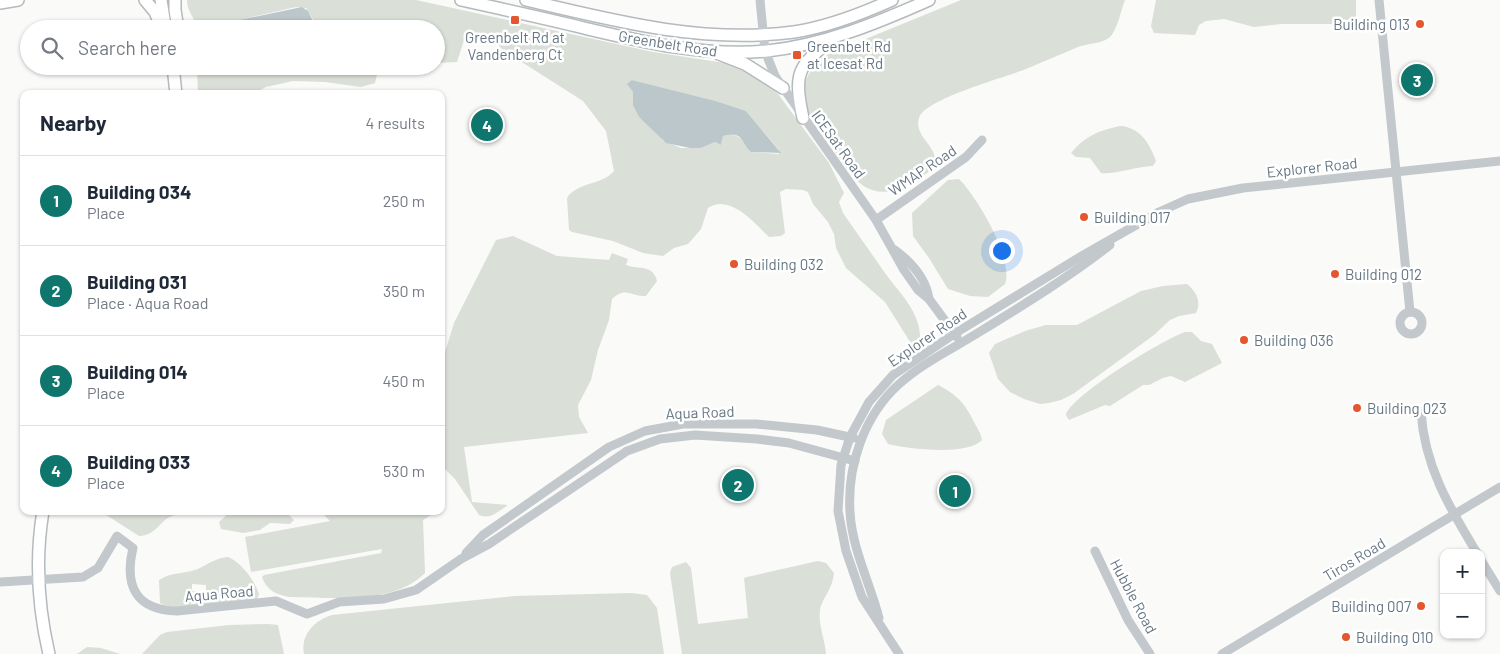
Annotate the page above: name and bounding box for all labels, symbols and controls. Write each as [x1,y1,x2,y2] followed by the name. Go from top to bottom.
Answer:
[509,14,521,26] marker: Greenbelt Rd at Vandenberg Ct
[1333,15,1410,33] place label: Building 013
[1414,18,1426,30] marker: Building 013
[20,20,445,75] search box
[617,26,719,60] street label: Greenbelt Road
[465,28,565,63] place label: Greenbelt Rd at Vandenberg Ct
[38,34,66,62] icon: search
[78,36,177,59] text: Search here
[807,37,891,72] place label: Greenbelt Rd at Icesat Rd
[791,49,803,61] marker: Greenbelt Rd at Icesat Rd
[1401,61,1433,99] pin: 3
[471,106,503,144] pin: 4
[808,106,870,182] street label: ICESat Road
[40,110,106,135] text: Nearby
[365,113,425,132] text: 4 results
[885,141,959,199] street label: WMAP Road
[1266,153,1358,181] street label: Explorer Road
[87,180,191,203] text: Building 034
[53,191,59,210] text: 1
[383,191,425,210] text: 250 m
[87,203,125,222] text: Place
[1094,208,1170,226] place label: Building 017
[1078,211,1090,223] marker: Building 017
[989,238,1015,264] your location
[744,255,824,273] place label: Building 032
[728,258,740,270] marker: Building 032
[1345,265,1422,283] place label: Building 012
[1329,268,1341,280] marker: Building 012
[87,270,187,293] text: Building 031
[52,281,60,300] text: 2
[383,281,425,300] text: 350 m
[87,293,208,312] text: Place · Aqua Road
[884,304,970,370] street label: Explorer Road
[1254,331,1334,349] place label: Building 036
[1238,334,1250,346] marker: Building 036
[87,360,188,383] text: Building 014
[52,371,60,390] text: 3
[382,371,425,390] text: 450 m
[87,383,125,402] text: Place
[1367,399,1447,417] place label: Building 023
[665,402,735,422] street label: Aqua Road
[1351,402,1363,414] marker: Building 023
[87,450,190,473] text: Building 033
[51,461,61,480] text: 4
[383,461,425,480] text: 530 m
[722,466,754,504] pin: 2
[939,472,971,510] pin: 1
[87,473,125,492] text: Place
[1320,533,1388,585] street label: Tiros Road
[1440,549,1485,639] map controls
[1440,549,1485,594] button: +
[1107,556,1161,636] street label: Hubble Road
[184,581,254,605] street label: Aqua Road
[1440,594,1485,639] button: −
[1331,597,1411,615] place label: Building 007
[1415,600,1427,612] marker: Building 007
[1356,628,1433,646] place label: Building 010
[1340,631,1352,643] marker: Building 010

